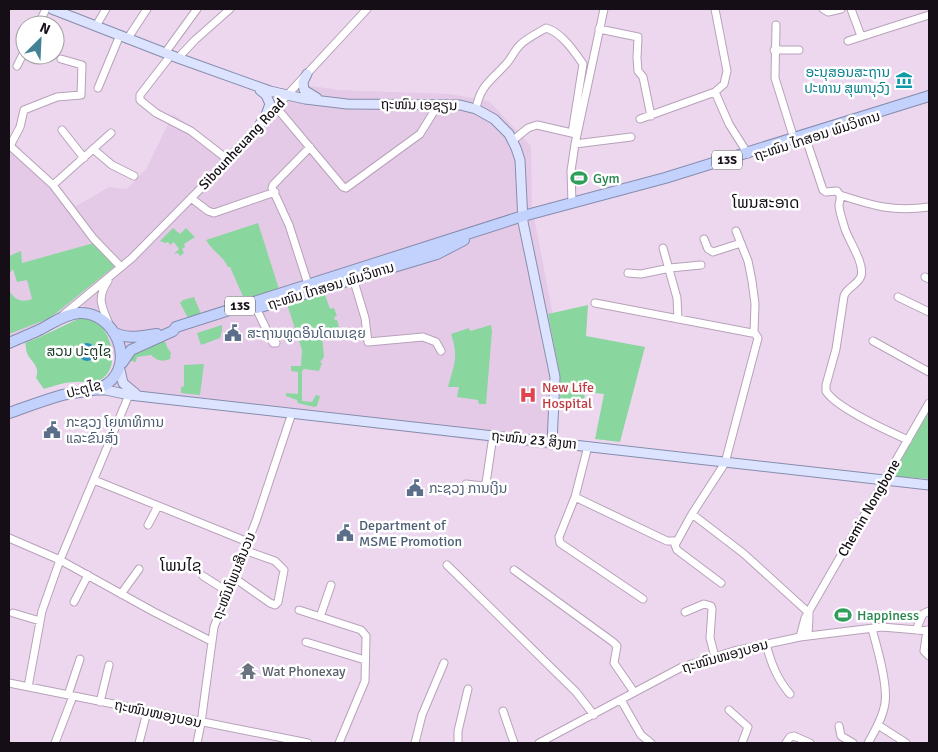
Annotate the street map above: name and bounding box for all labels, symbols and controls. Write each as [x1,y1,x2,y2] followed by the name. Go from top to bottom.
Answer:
[15,15,65,65] north arrow
[37,19,53,38] text: N
[804,64,890,97] place label: ອະນຸສອນສະຖານ ປະທານ ສຸພານຸວົງ
[894,70,914,90] museum icon: ອະນຸສອນສະຖານ ປະທານ ສຸພານຸວົງ
[195,95,289,193] street label: Sibounheuang Road
[380,96,458,114] street label: ຖະໜົນ ເອຊຽນ
[752,108,882,164] street label: ຖະໜົນ ໄກສອນ ພົມວິຫານ
[712,150,742,170] road number: 13S
[569,168,589,188] sports icon: Gym
[593,170,620,187] place label: Gym
[732,193,799,213] district label: ໂພນສະອາດ
[265,259,397,313] street label: ຖະໜົນ ໄກສອນ ພົມວິຫານ
[225,296,255,316] road number: 13S
[223,323,243,343] public building icon: ສະຖານທູດອິນໂດເນເຊຍ
[247,325,366,342] place label: ສະຖານທູດອິນໂດເນເຊຍ
[47,343,111,360] park label: ສວນ ປະຕູໄຊ
[64,376,104,402] street label: ປະຕູໄຊ
[542,379,594,412] place label: New Life Hospital
[518,385,538,405] hospital icon: New Life Hospital
[66,414,164,447] place label: ກະຊວງ ໂຍທາທິການ ແລະຂົນສົ່ງ
[42,420,62,440] public building icon: ກະຊວງ ໂຍທາທິການ ແລະຂົນສົ່ງ
[490,427,578,453] street label: ຖະໜົນ 23 ສິງຫາ
[834,456,904,560] street label: Chemin Nongbone
[405,478,425,498] public building icon: ກະຊວງ ການເງິນ
[429,480,507,497] place label: ກະຊວງ ການເງິນ
[359,517,462,550] place label: Department of MSME Promotion
[335,523,355,543] public building icon: Department of MSME Promotion
[209,530,259,622] street label: ຖະໜົນໂພນສີນວນ
[159,556,202,576] district label: ໂພນໄຊ
[833,605,853,625] sports icon: Happiness
[857,607,919,624] place label: Happiness
[680,636,770,676] street label: ຖະໜົນໜອງບອນ
[238,661,258,681] temple icon: Wat Phonexay
[262,663,346,680] place label: Wat Phonexay
[113,696,203,732] street label: ຖະໜົນໜອງບອນ

